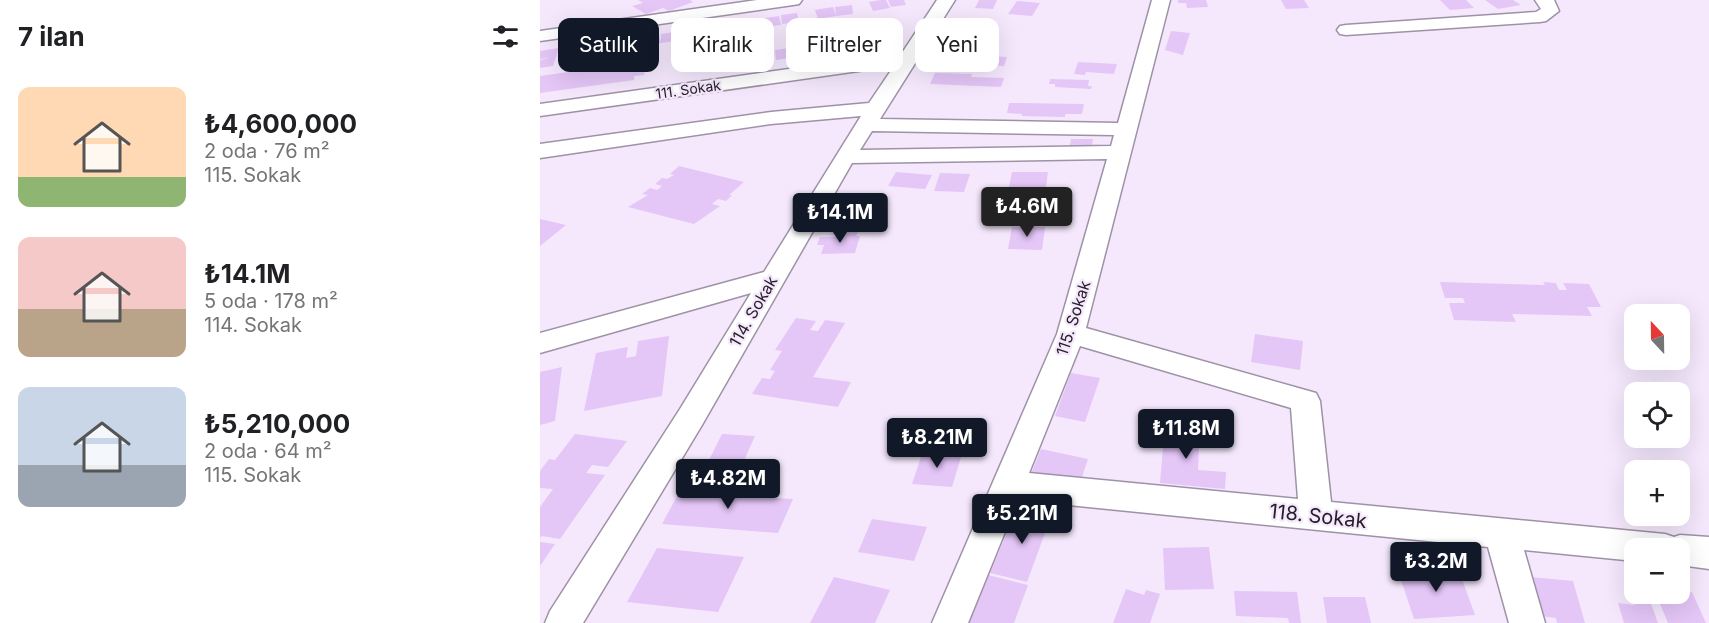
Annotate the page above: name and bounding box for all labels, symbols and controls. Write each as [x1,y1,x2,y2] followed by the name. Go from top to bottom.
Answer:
[558,18,659,72] chip: Satılık
[671,18,774,72] chip: Kiralık
[786,18,903,72] chip: Filtreler
[915,18,999,72] chip: Yeni
[489,20,522,53] icon: filters
[18,21,85,52] text: 7 ilan
[654,76,722,102] street label: 111. Sokak
[204,108,357,139] text: ₺4,600,000
[66,111,138,183] icon: home
[204,139,330,163] text: 2 oda · 76 m²
[204,163,301,187] text: 115. Sokak
[985,187,1069,238] pin: ₺4.6M
[791,193,889,244] pin: ₺14.1M
[995,194,1059,218] text: ₺4.6M
[807,200,873,224] text: ₺14.1M
[204,258,290,289] text: ₺14.1M
[66,261,138,333] icon: home
[725,272,781,350] street label: 114. Sokak
[1051,278,1095,358] street label: 115. Sokak
[204,289,338,313] text: 5 oda · 178 m²
[1624,304,1690,370] north arrow
[1624,304,1690,604] map controls
[204,313,302,337] text: 114. Sokak
[1624,382,1690,448] button: locate
[204,408,350,439] text: ₺5,210,000
[1137,409,1235,460] pin: ₺11.8M
[66,411,138,483] icon: home
[1152,416,1220,440] text: ₺11.8M
[888,418,986,469] pin: ₺8.21M
[901,425,973,449] text: ₺8.21M
[204,439,332,463] text: 2 oda · 64 m²
[679,459,777,510] pin: ₺4.82M
[1624,460,1690,526] button: +
[204,463,301,487] text: 115. Sokak
[690,466,766,490] text: ₺4.82M
[973,494,1071,545] pin: ₺5.21M
[1268,499,1368,533] street label: 118. Sokak
[986,501,1058,525] text: ₺5.21M
[1624,538,1690,604] button: −
[1394,542,1478,593] pin: ₺3.2M
[1404,549,1468,573] text: ₺3.2M

